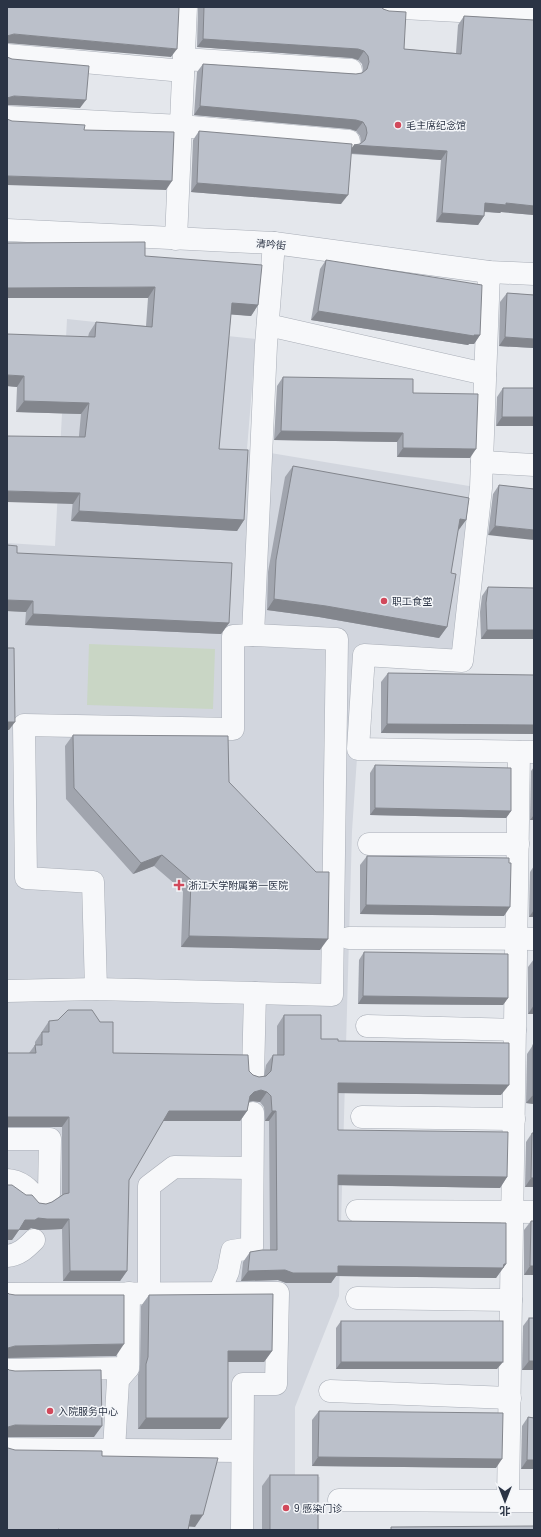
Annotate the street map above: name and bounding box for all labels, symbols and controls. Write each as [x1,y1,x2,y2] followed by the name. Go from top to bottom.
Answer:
[393,120,403,130] marker: 毛主席纪念馆
[406,120,466,131] place label: 毛主席纪念馆
[256,238,286,251] street label: 清吟街
[379,596,389,606] marker: 职工食堂
[392,596,432,607] place label: 职工食堂
[173,879,185,891] marker: 浙江大学附属第一医院
[188,880,288,891] place label: 浙江大学附属第一医院
[45,1406,55,1416] marker: 入院服务中心
[58,1406,118,1417] place label: 入院服务中心
[485,1481,525,1521] north arrow
[281,1503,291,1513] marker: 9 感染门诊
[294,1503,342,1514] place label: 9 感染门诊
[500,1505,511,1517] text: 北

